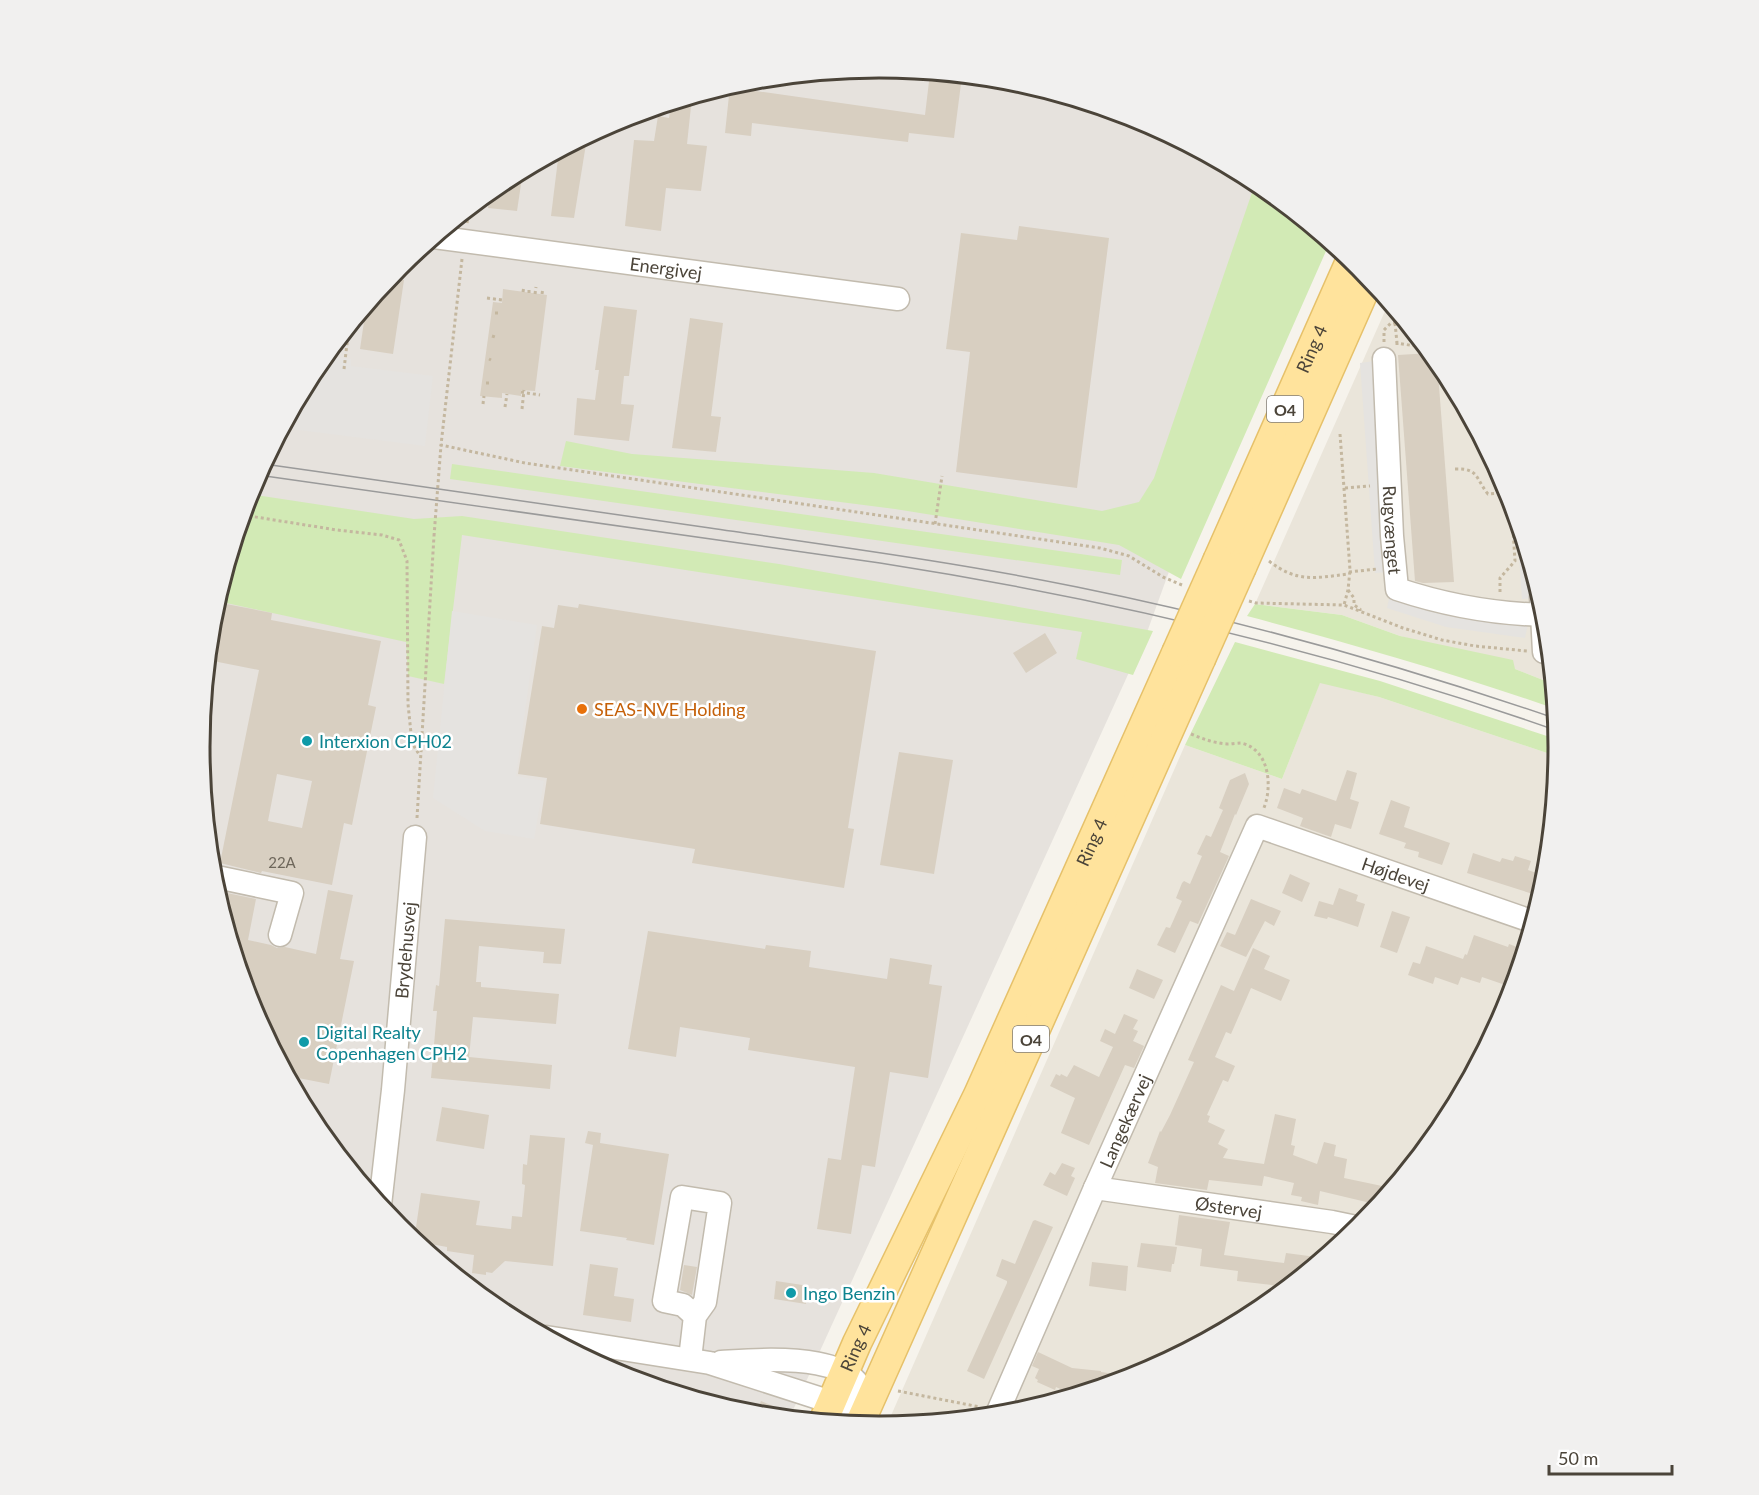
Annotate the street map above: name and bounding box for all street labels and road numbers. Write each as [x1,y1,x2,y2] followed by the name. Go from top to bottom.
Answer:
[628,252,703,284] street label: Energivej
[1291,321,1331,376] street label: Ring 4
[1267,396,1303,422] road number: O4
[1379,485,1407,576] street label: Rugvænget
[1071,815,1112,869] street label: Ring 4
[1359,852,1433,896] street label: Højdevej
[390,901,420,1000] street label: Brydehusvej
[1013,1026,1049,1052] road number: O4
[1095,1071,1155,1171] street label: Langekærvej
[1194,1191,1264,1223] street label: Østervej
[835,1320,876,1375] street label: Ring 4

